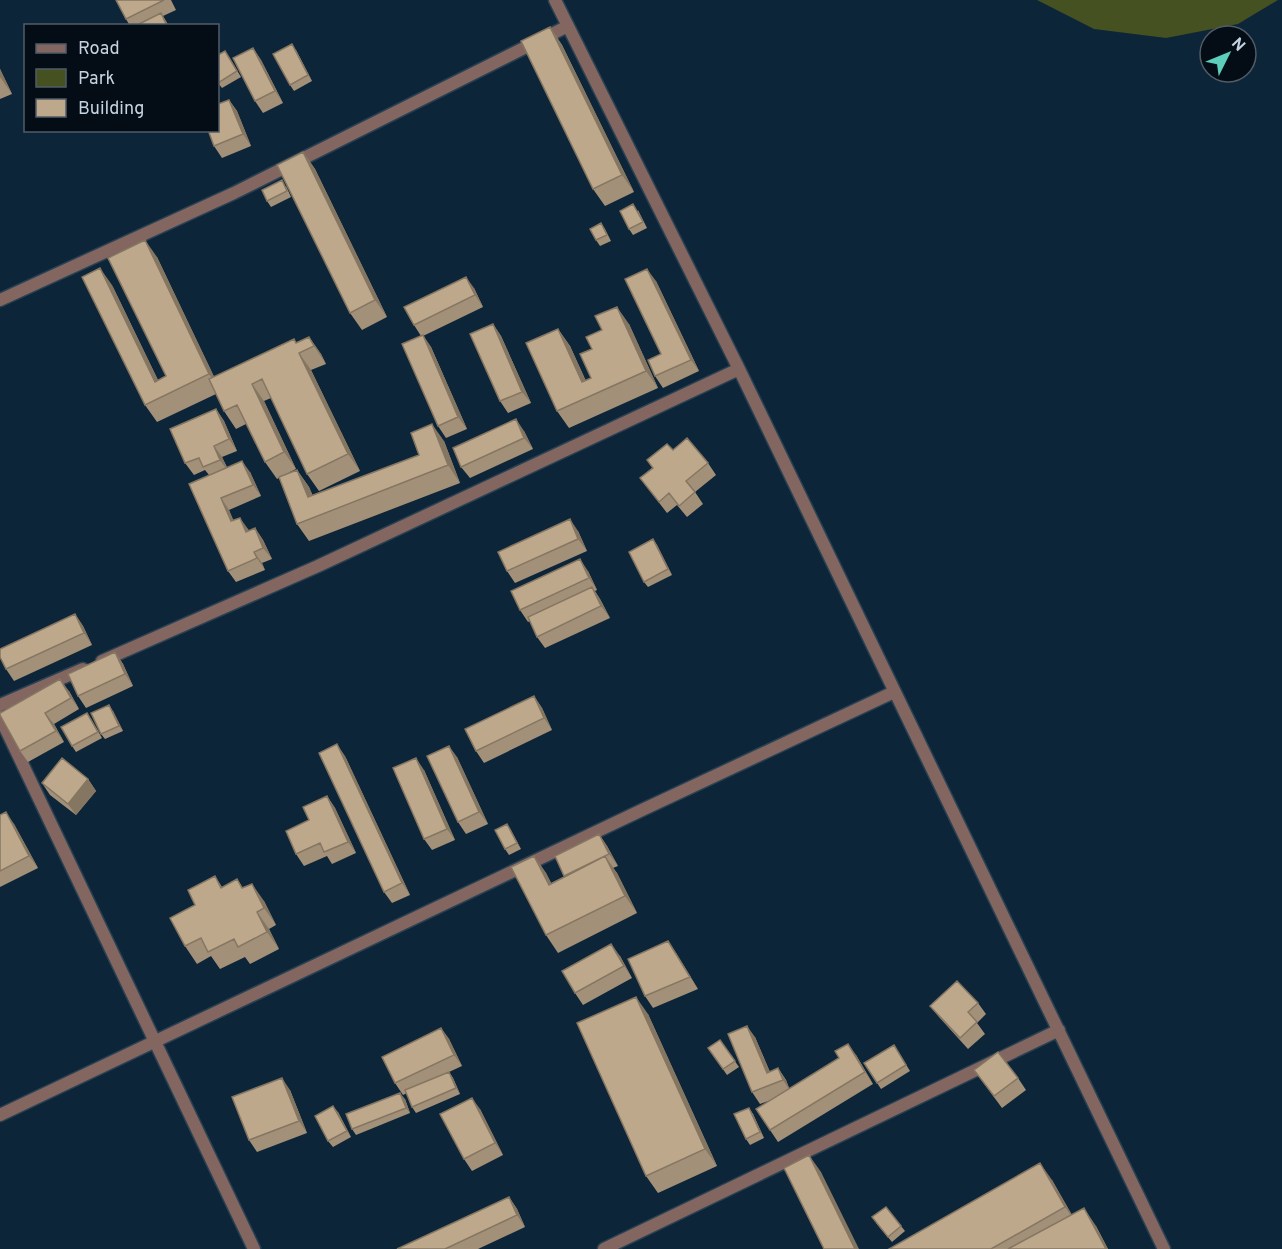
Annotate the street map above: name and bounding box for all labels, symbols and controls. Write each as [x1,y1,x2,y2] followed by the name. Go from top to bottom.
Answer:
[24,24,219,132] legend
[1198,24,1258,84] north arrow
[1226,34,1249,56] text: N
[78,38,120,61] text: Road
[78,68,115,91] text: Park
[78,98,144,121] text: Building

